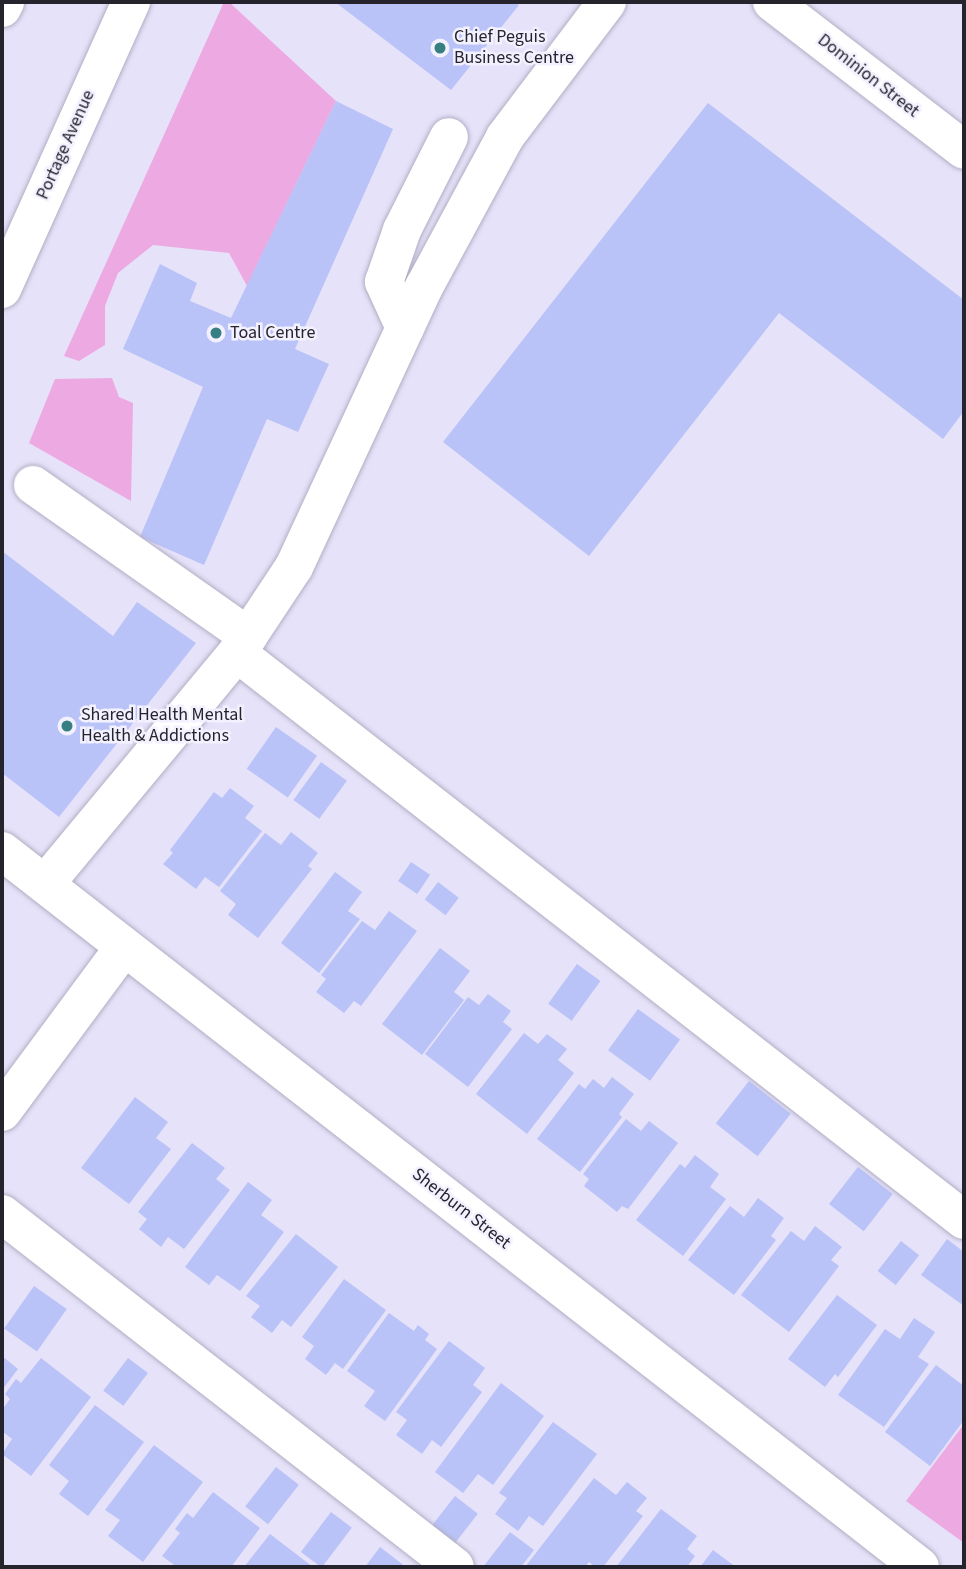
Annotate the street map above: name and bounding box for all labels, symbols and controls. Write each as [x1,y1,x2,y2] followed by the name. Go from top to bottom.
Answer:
[454,27,574,70] place label: Chief Peguis Business Centre
[813,30,923,122] street label: Dominion Street
[432,40,448,56] marker: Chief Peguis Business Centre
[32,87,100,203] street label: Portage Avenue
[230,322,315,344] place label: Toal Centre
[208,325,224,341] marker: Toal Centre
[81,705,243,748] place label: Shared Health Mental Health & Addictions
[59,718,75,734] marker: Shared Health Mental Health & Addictions
[407,1164,515,1254] street label: Sherburn Street

